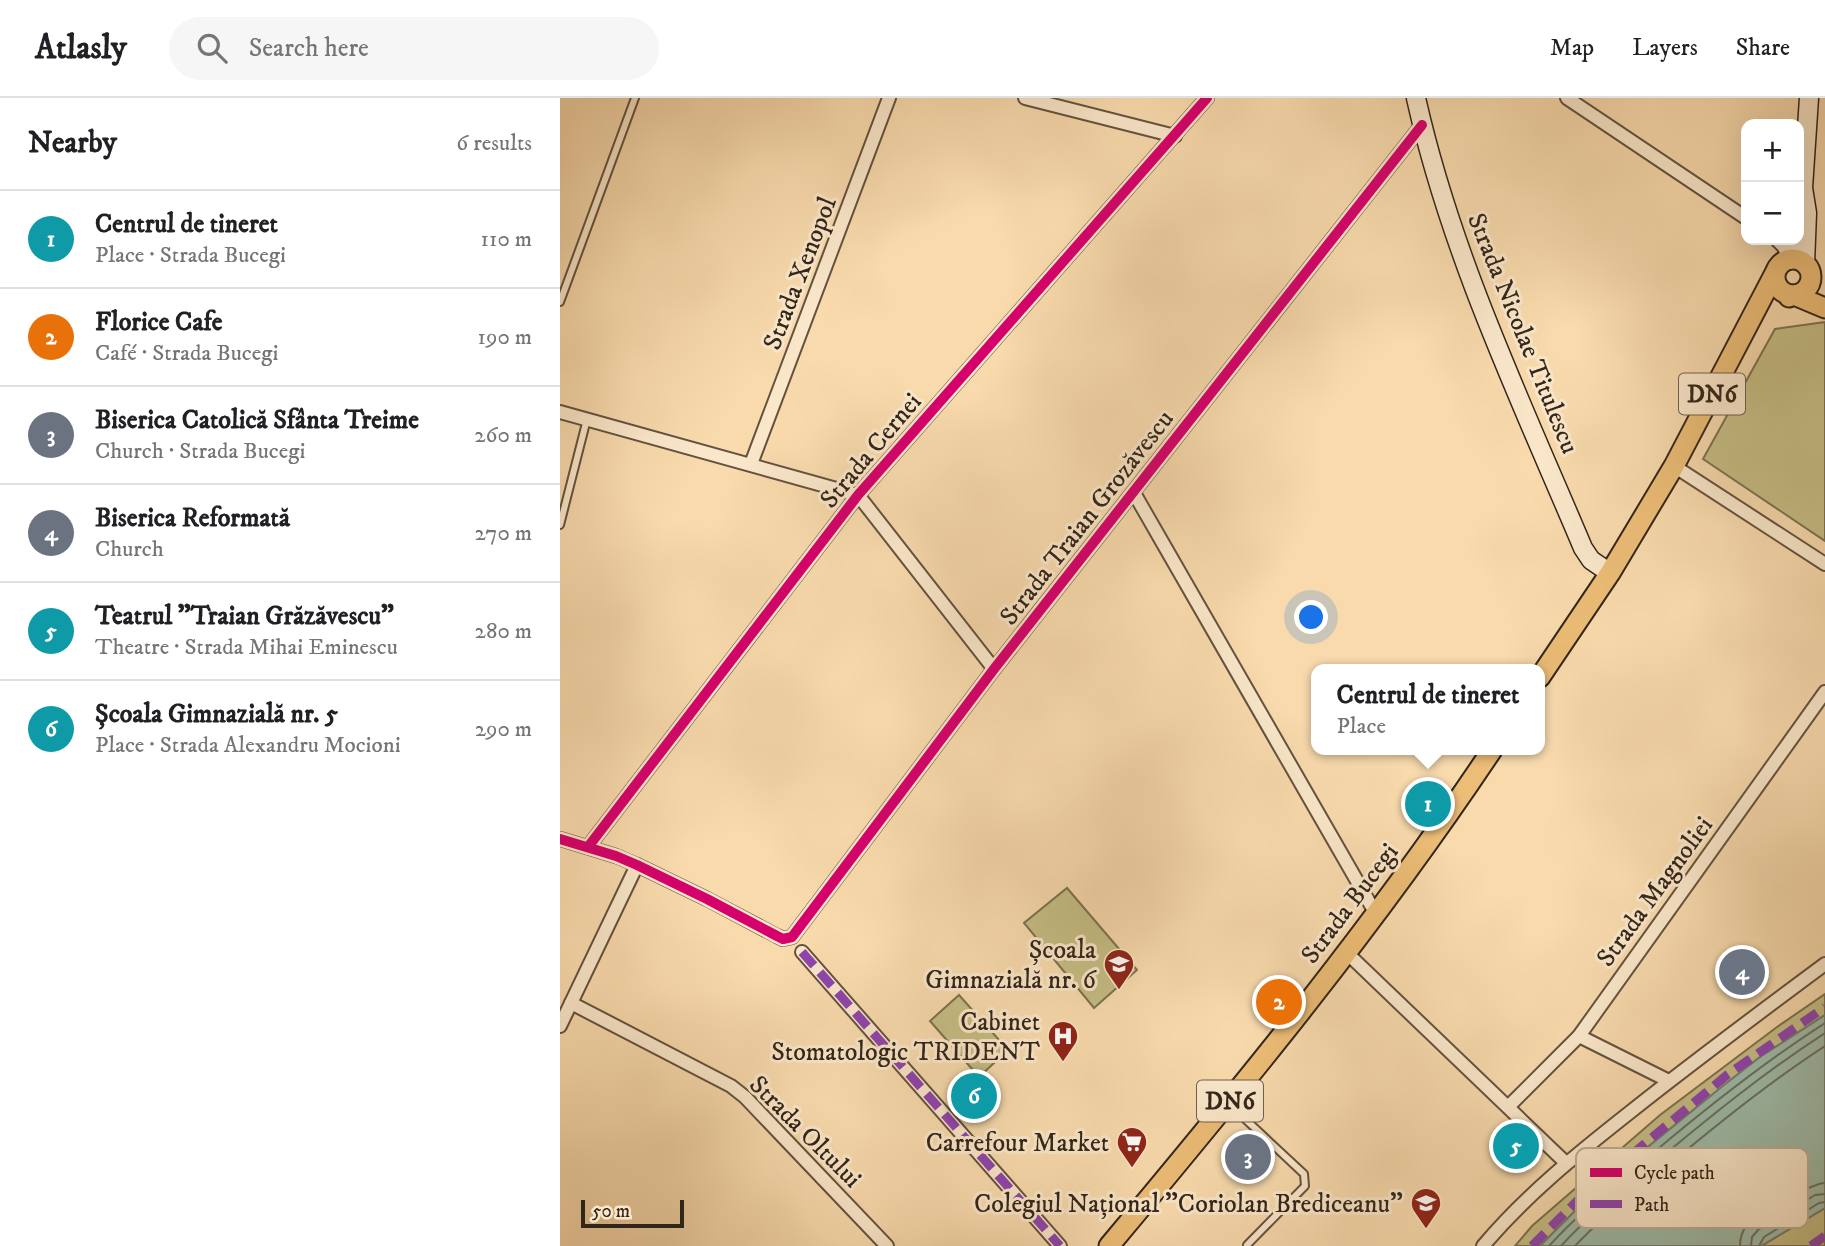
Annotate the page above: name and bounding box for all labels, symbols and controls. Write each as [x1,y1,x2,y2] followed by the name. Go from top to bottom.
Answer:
[169,17,659,80] search box
[35,28,127,69] text: Atlasly
[193,29,231,67] icon: search
[249,32,369,65] text: Search here
[1550,33,1594,63] text: Map
[1632,33,1698,63] text: Layers
[1736,33,1790,63] text: Share
[1741,119,1804,245] map controls
[1741,119,1804,182] button: +
[28,125,117,162] text: Nearby
[456,129,532,158] text: 6 results
[1741,182,1804,245] button: −
[756,192,845,355] street label: Strada Xenopol
[95,208,278,241] text: Centrul de tineret
[1459,208,1586,459] street label: Strada Nicolae Titulescu
[47,225,55,254] text: 1
[481,225,532,254] text: 110 m
[95,241,286,270] text: Place · Strada Bucegi
[95,306,222,339] text: Florice Cafe
[45,323,57,352] text: 2
[478,323,532,352] text: 190 m
[95,339,278,368] text: Café · Strada Bucegi
[1679,374,1745,414] road number: DN6
[813,386,929,516] street label: Strada Cernei
[95,404,419,437] text: Biserica Catolică Sfânta Treime
[993,404,1182,632] street label: Strada Traian Grozăvescu
[47,421,55,450] text: 3
[474,421,532,450] text: 260 m
[95,437,305,466] text: Church · Strada Bucegi
[95,502,290,535] text: Biserica Reformată
[44,519,58,548] text: 4
[475,519,532,548] text: 270 m
[95,535,164,564] text: Church
[95,600,394,633] text: Teatrul "Traian Grăzăvescu"
[1294,600,1328,634] your location
[45,617,57,646] text: 5
[475,617,532,646] text: 280 m
[95,633,398,662] text: Theatre · Strada Mihai Eminescu
[1311,664,1545,755] popup
[1337,679,1519,712] text: Centrul de tineret
[95,698,338,731] text: Școala Gimnazială nr. 5
[1337,712,1386,741] text: Place
[45,715,57,744] text: 6
[475,715,532,744] text: 290 m
[95,731,401,760] text: Place · Strada Alexandru Mocioni
[1405,778,1451,830] pin: 1
[1590,810,1721,973] street label: Strada Magnoliei
[1294,837,1406,971] street label: Strada Bucegi
[925,934,1097,997] place label: Școala Gimnazială nr. 6
[1719,946,1765,998] pin: 4
[1102,947,1136,991] school or university icon: Școala Gimnazială nr. 6
[1256,976,1302,1028] pin: 2
[771,1006,1040,1069] place label: Cabinet Stomatologic TRIDENT
[1046,1019,1080,1063] hospital icon: Cabinet Stomatologic TRIDENT
[742,1069,868,1195] street label: Strada Oltului
[951,1070,997,1122] pin: 6
[1197,1080,1263,1121] road number: DN6
[1493,1120,1539,1172] pin: 5
[1115,1125,1149,1169] supermarket icon: Carrefour Market
[926,1127,1109,1160] place label: Carrefour Market
[1225,1131,1271,1183] pin: 3
[1576,1148,1808,1228] legend
[1634,1162,1715,1185] text: Cycle path
[1409,1186,1443,1230] school or university icon: Colegiul Național "Coriolan Brediceanu"
[974,1188,1403,1221] place label: Colegiul Național "Coriolan Brediceanu"
[1634,1194,1669,1217] text: Path
[581,1197,684,1229] scale bar
[592,1200,630,1223] text: 50 m

